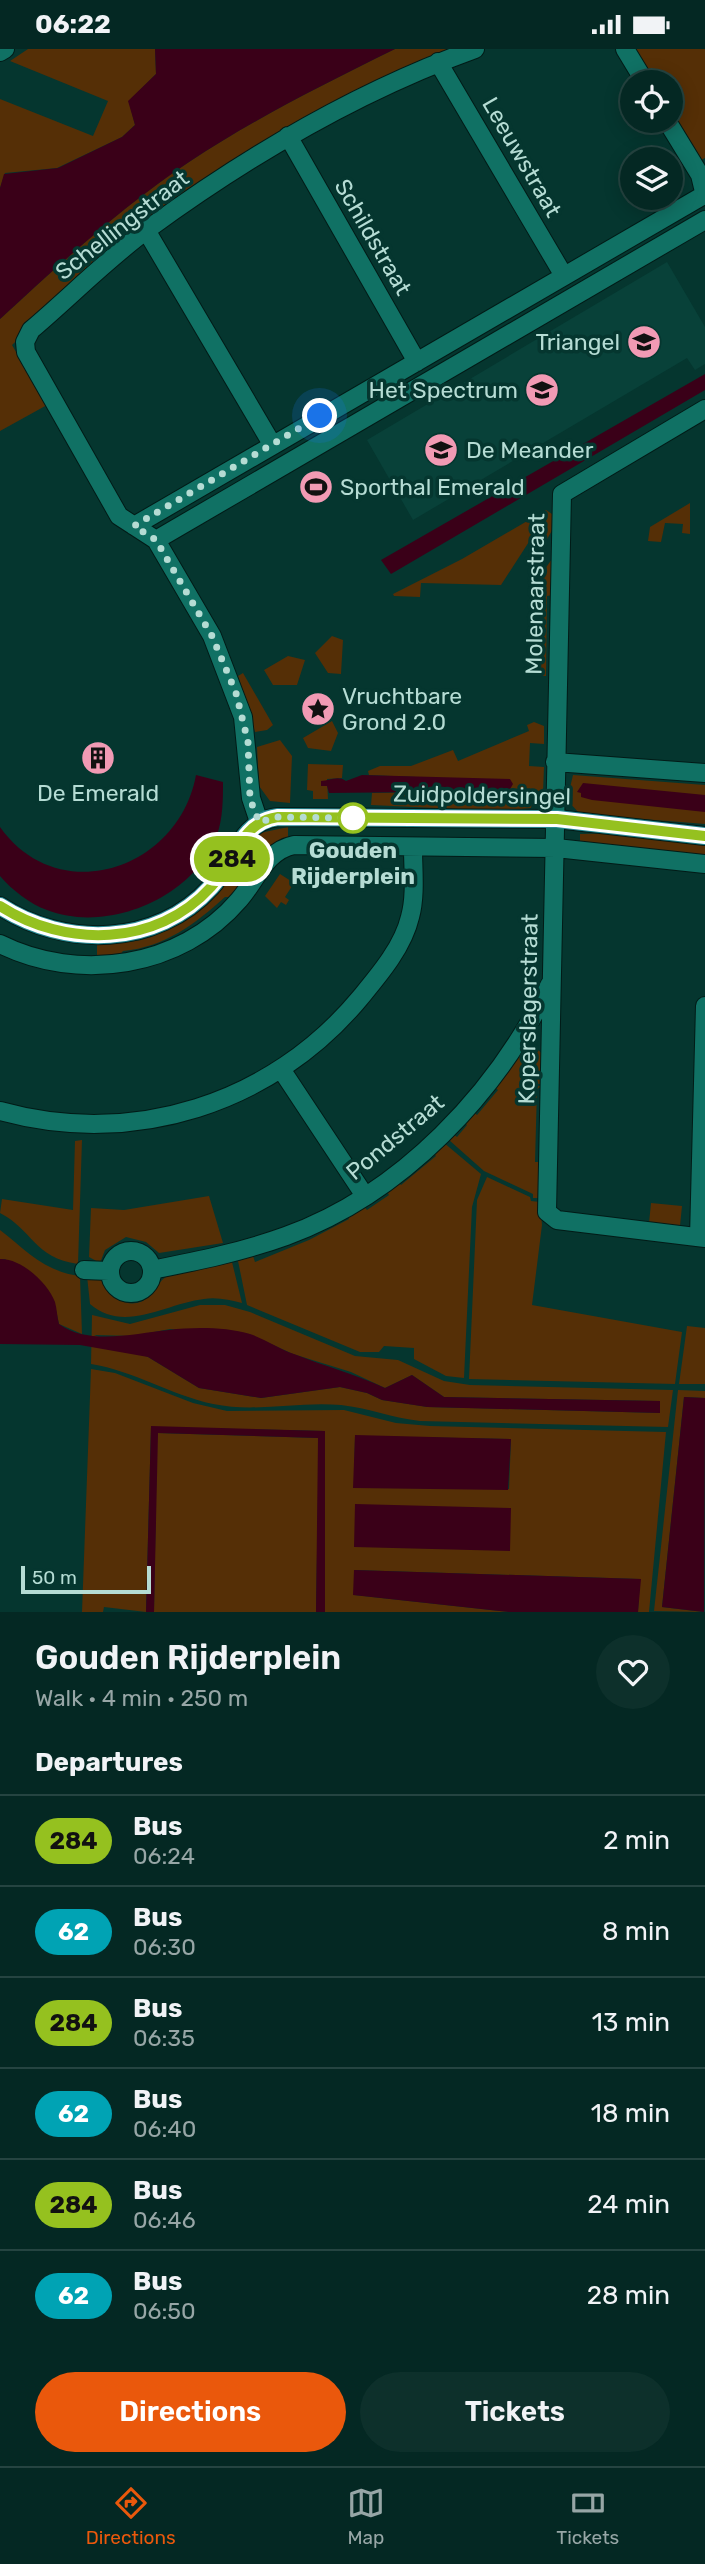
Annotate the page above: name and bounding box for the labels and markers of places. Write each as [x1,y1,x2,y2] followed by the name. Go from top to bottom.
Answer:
[625,323,663,361] school or university icon: Triangel
[535,328,620,356] place label: Triangel
[523,371,561,409] school or university icon: Het Spectrum
[369,376,518,404] place label: Het Spectrum
[422,431,460,469] school or university icon: De Meander
[466,436,594,464] place label: De Meander
[297,468,335,506] sports icon: Sporthal Emerald
[340,473,525,501] place label: Sporthal Emerald
[342,682,462,736] place label: Vruchtbare Grond 2.0
[299,690,337,728] place icon: Vruchtbare Grond 2.0
[79,739,117,777] building icon: De Emerald
[37,779,159,807] place label: De Emerald
[338,803,368,833] marker: Gouden Rijderplein
[291,836,415,890] place label: Gouden Rijderplein

